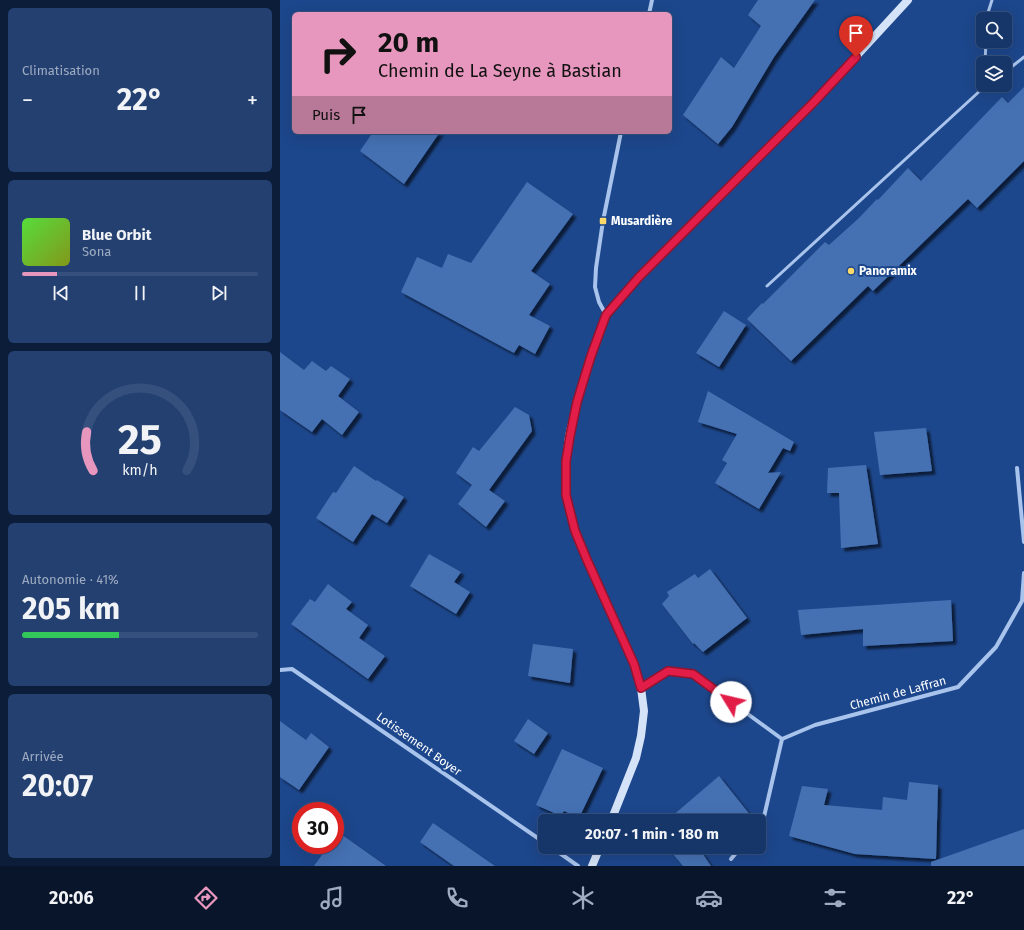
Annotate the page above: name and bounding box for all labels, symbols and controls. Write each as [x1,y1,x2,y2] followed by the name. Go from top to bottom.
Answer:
[976,12,1012,92] map controls
[976,12,1012,48] button: search
[839,16,873,57] pin
[845,22,867,44] icon: arrive
[378,26,439,59] text: 20 m
[312,28,364,80] icon: right
[976,56,1012,92] button: layers
[378,60,622,82] text: Chemin de La Seyne à Bastian
[22,63,100,78] text: Climatisation
[117,82,163,118] text: 22°
[22,87,33,114] text: −
[247,87,258,114] text: +
[348,104,370,126] icon: arrive
[312,106,340,124] text: Puis
[611,214,673,228] place label: Musardière
[598,216,608,226] marker: Musardière
[82,226,151,244] text: Blue Orbit
[82,244,111,259] text: Sona
[859,264,918,278] place label: Panoramix
[846,266,856,276] marker: Panoramix
[50,282,72,304] icon: previous
[129,282,151,304] icon: pause
[208,282,230,304] icon: next
[118,415,162,465] text: 25
[122,462,158,479] text: km/h
[22,572,119,587] text: Autonomie · 41%
[22,591,120,627] text: 205 km
[848,673,948,713] street label: Chemin de Laffran
[710,681,752,723] position arrow
[374,709,465,779] street label: Lotissement Boyer
[22,749,64,764] text: Arrivée
[22,768,93,804] text: 20:07
[292,802,344,854] speed limit sign: 30
[585,825,719,843] text: 20:07 · 1 min · 180 m
[192,884,220,912] icon: directions
[318,884,346,912] icon: music
[443,884,471,912] icon: phone
[569,884,597,912] icon: climate
[695,884,723,912] icon: car
[821,884,849,912] icon: filters
[49,887,94,909] text: 20:06
[947,887,975,909] text: 22°

